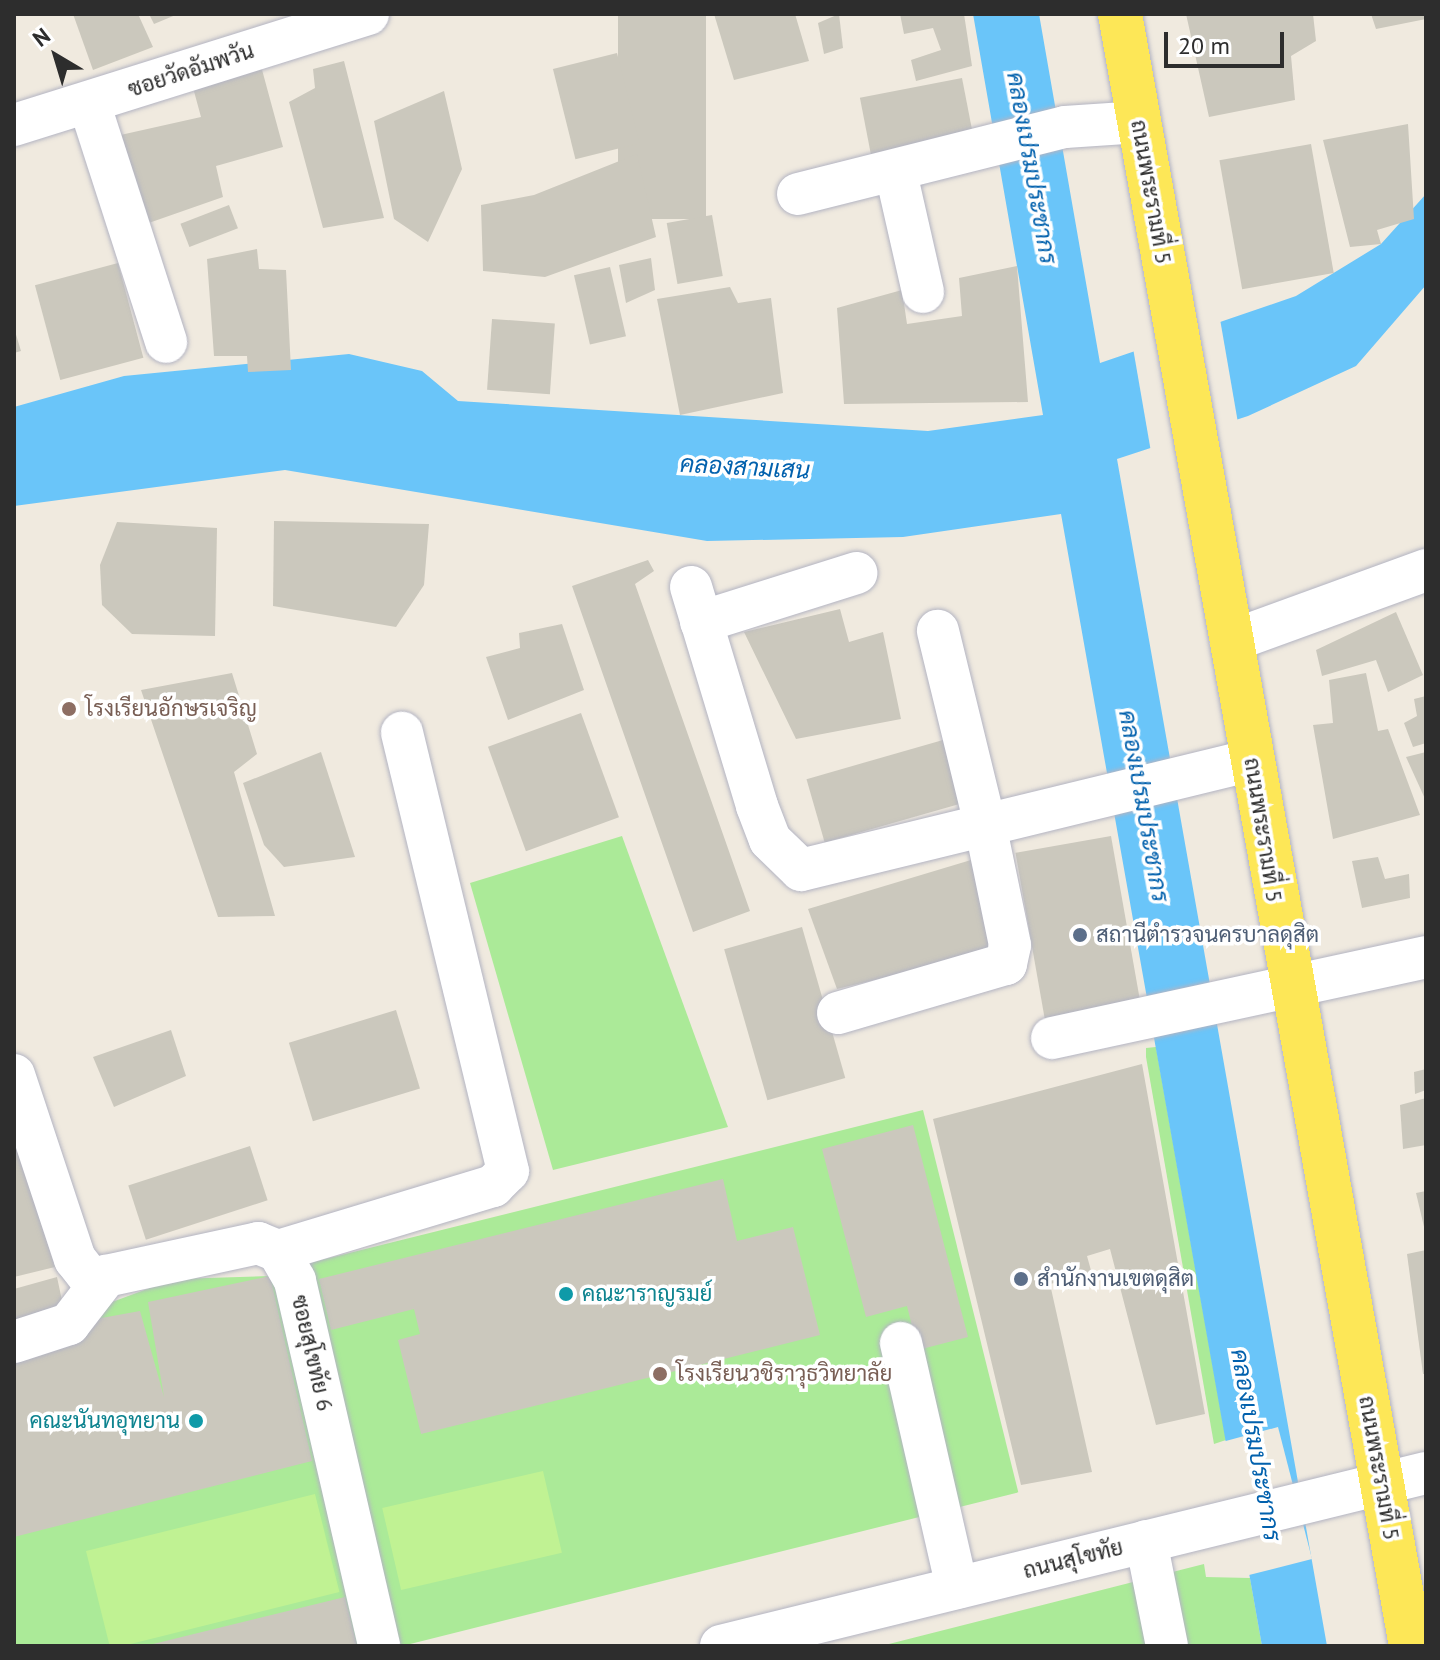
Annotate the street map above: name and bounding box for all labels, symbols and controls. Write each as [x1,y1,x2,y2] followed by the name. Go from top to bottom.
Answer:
[16,16,96,96] north arrow
[1168,16,1288,66] scale bar
[27,22,56,53] text: N
[1178,30,1230,61] text: 20 m
[125,37,257,103] street label: ซอยวัดอัมพวัน
[1001,70,1063,266] water label: คลองเปรมประชากร
[1125,118,1177,266] street label: ถนนพระรามที่ 5
[679,449,811,485] water label: คลองสามเสน
[85,696,257,722] place label: โรงเรียนอักษรเจริญ
[60,700,78,718] marker: โรงเรียนอักษรเจริญ
[1113,708,1175,904] water label: คลองเปรมประชากร
[1239,756,1287,904] street label: ถนนพระรามที่ 5
[1096,922,1319,948] place label: สถานีตำรวจนครบาลดุสิต
[1071,926,1089,944] marker: สถานีตำรวจนครบาลดุสิต
[1037,1266,1194,1292] place label: สำนักงานเขตดุสิต
[1012,1270,1030,1288] marker: สำนักงานเขตดุสิต
[582,1281,712,1307] place label: คณะาราญรมย์
[557,1285,575,1303] marker: คณะาราญรมย์
[286,1292,338,1414] street label: ซอยสุโขทัย 6
[1225,1347,1287,1543] water label: คลองเปรมประชากร
[676,1361,892,1387] place label: โรงเรียนวชิราวุธวิทยาลัย
[651,1365,669,1383] marker: โรงเรียนวชิราวุธวิทยาลัย
[1353,1394,1405,1542] street label: ถนนพระรามที่ 5
[30,1408,180,1434] place label: คณะนันทอุทยาน
[187,1412,205,1430] marker: คณะนันทอุทยาน
[1020,1534,1126,1584] street label: ถนนสุโขทัย

